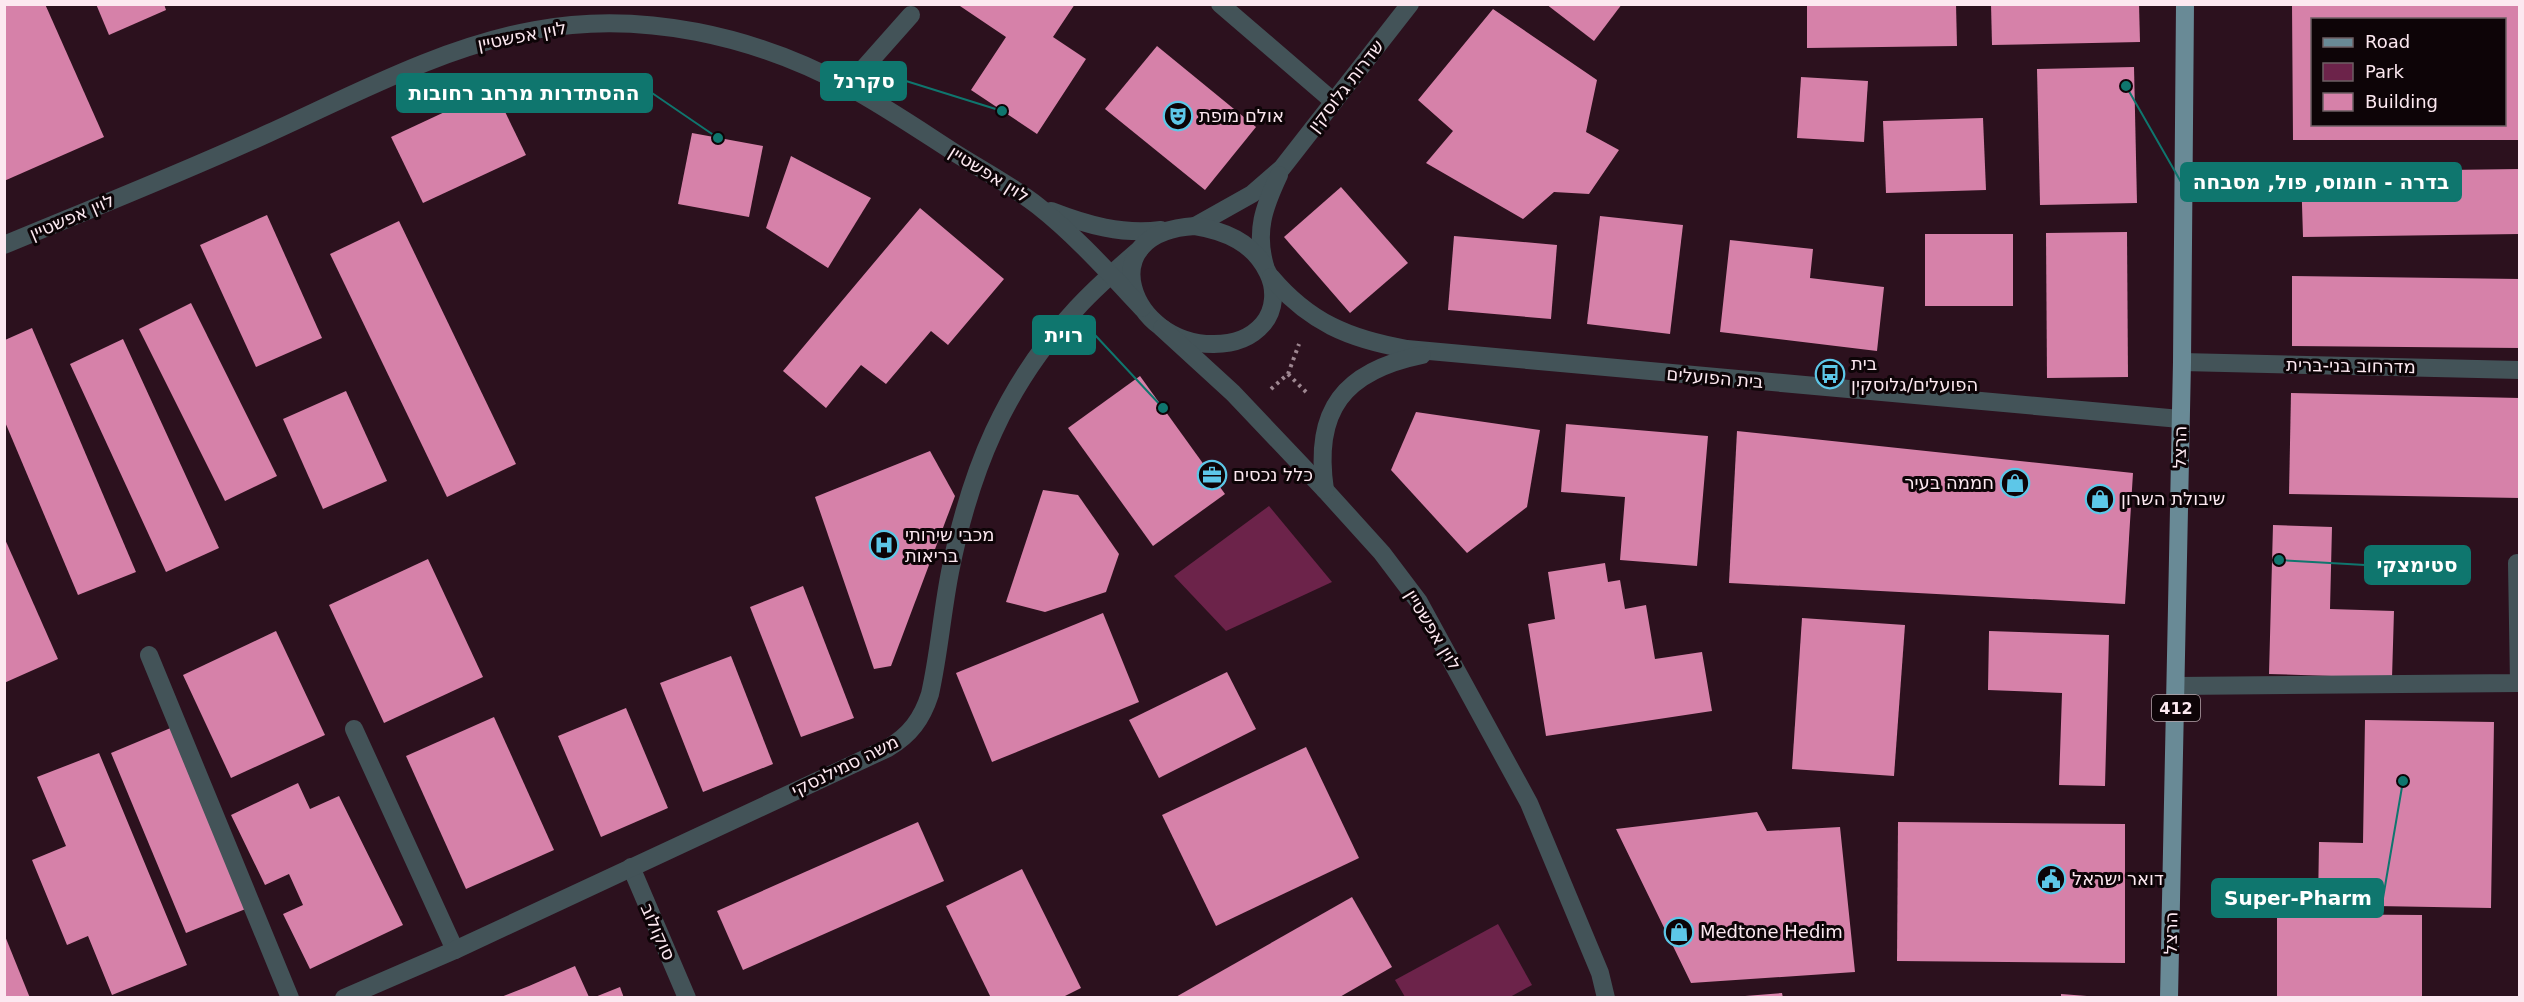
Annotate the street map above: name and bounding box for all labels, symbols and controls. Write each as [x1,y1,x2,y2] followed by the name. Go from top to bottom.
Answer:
[476,17,568,54] street label: לוין אפשטיין
[2311,18,2506,126] legend
[2365,31,2410,52] text: Road
[1303,35,1388,136] street label: שדרות גלוסקין
[2365,61,2404,82] text: Park
[821,62,906,100] callout: סקרנל
[833,69,895,93] text: סקרנל
[397,74,652,112] callout: ההסתדרות מרחב רחובות
[409,81,639,105] text: ההסתדרות מרחב רחובות
[2365,91,2438,112] text: Building
[1162,100,1194,132] theatre icon: אולם מופת
[1199,105,1284,126] place label: אולם מופת
[945,141,1033,206] street label: לוין אפשטיין
[2181,163,2461,201] callout: בדרה - חומוס, פול, מסבחה
[2193,170,2449,194] text: בדרה - חומוס, פול, מסבחה
[26,189,118,244] street label: לוין אפשטיין
[1033,316,1095,354] callout: רוית
[1045,323,1083,347] text: רוית
[1851,353,1978,395] place label: בית הפועלים/גלוסקין
[2286,354,2416,377] street label: מדרחוב בני-ברית
[1814,358,1846,390] bus stop icon: בית הפועלים/גלוסקין
[1666,363,1764,392] street label: בית הפועלים
[2169,425,2190,469] street label: הרצל
[1196,459,1228,491] office icon: כלל נכסים
[1233,464,1313,485] place label: כלל נכסים
[1999,467,2031,499] shop icon: חממה בעיר
[1904,472,1994,493] place label: חממה בעיר
[2084,483,2116,515] shop icon: שיבולת השרון
[2121,488,2225,509] place label: שיבולת השרון
[905,524,995,566] place label: מכבי שירותי בריאות
[868,529,900,561] hospital icon: מכבי שירותי בריאות
[2365,546,2470,584] callout: סטימצקי
[2376,553,2458,577] text: סטימצקי
[1401,586,1466,674] street label: לוין אפשטיין
[2152,695,2200,721] road number: 412
[788,731,902,800] street label: משה סמילנסקי
[2035,863,2067,895] public building icon: דואר ישראל
[2072,868,2164,889] place label: דואר ישראל
[2212,879,2383,917] callout: Super-Pharm
[2224,886,2372,910] text: Super-Pharm
[637,900,680,963] street label: סוקולוב
[2160,911,2181,955] street label: הרצל
[1663,916,1695,948] shop icon: Medtone Hedim
[1700,921,1843,942] place label: Medtone Hedim

